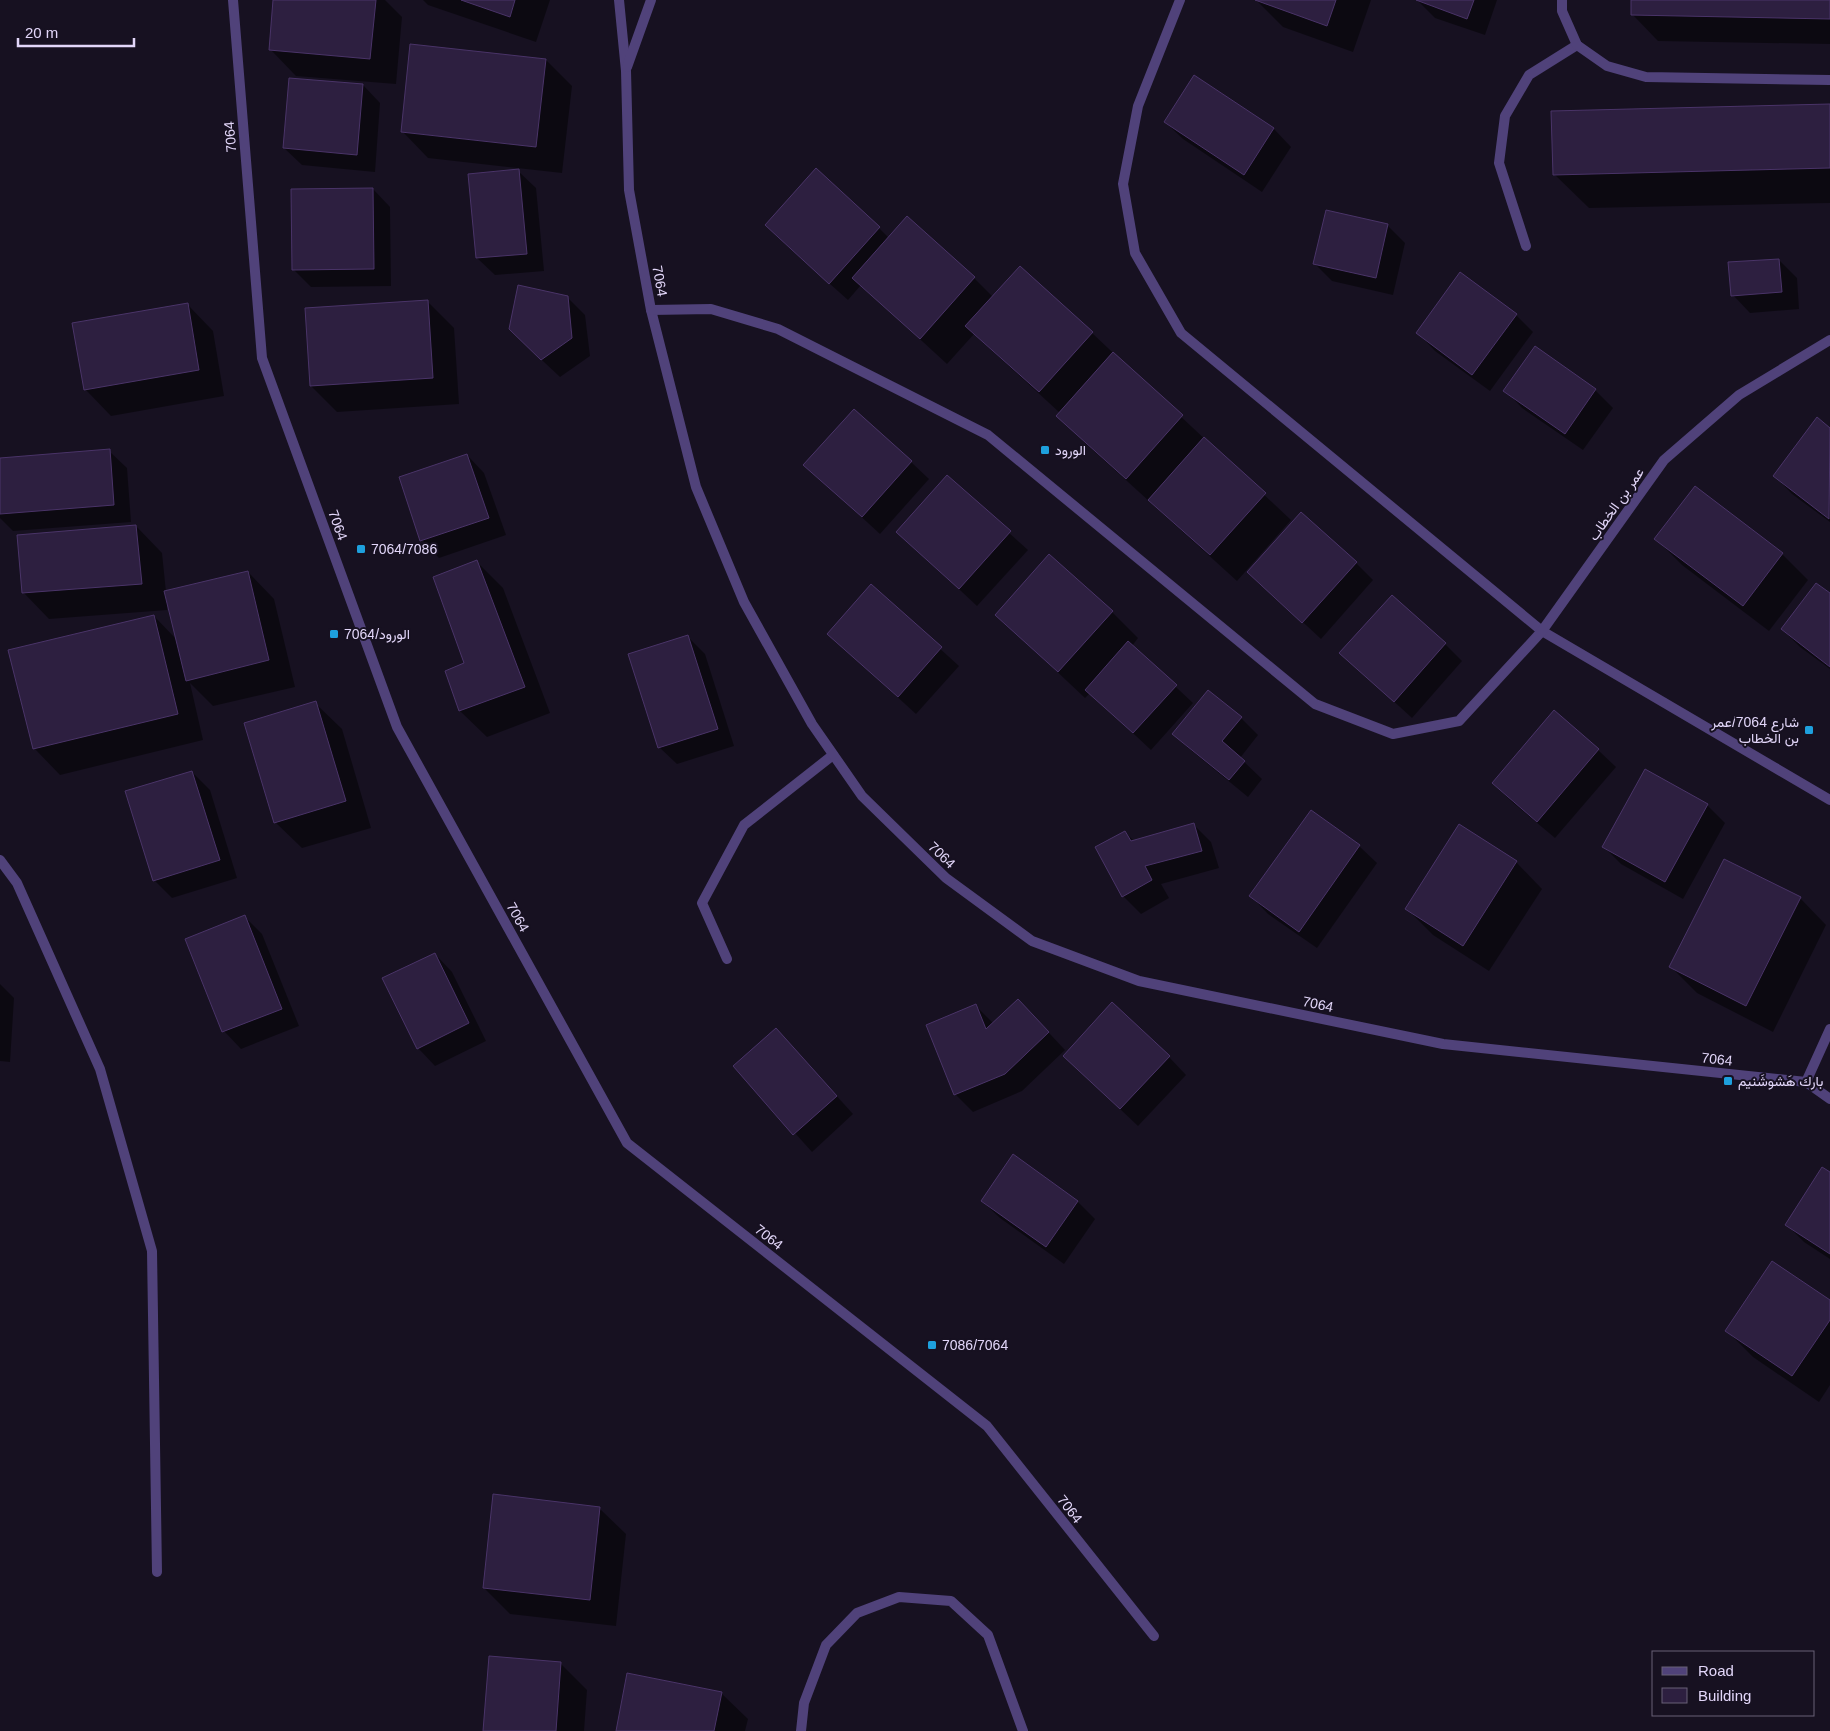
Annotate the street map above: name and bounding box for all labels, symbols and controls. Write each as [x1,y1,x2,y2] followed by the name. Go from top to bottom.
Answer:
[18,15,134,47] scale bar
[25,24,58,41] text: 20 m
[221,121,239,153] street label: 7064
[649,264,671,298] street label: 7064
[1055,442,1086,459] place label: الورود
[1039,444,1051,456] marker: الورود
[1585,465,1648,544] street label: عمر بن الخطاب
[325,508,351,543] street label: 7064
[371,541,437,557] place label: 7064/7086
[355,543,367,555] marker: 7064/7086
[344,626,410,643] place label: الورود/7064
[328,628,340,640] marker: الورود/7064
[1710,714,1799,747] place label: شارع 7064/عمر بن الخطاب
[1803,724,1815,736] marker: شارع 7064/عمر بن الخطاب
[925,838,959,872] street label: 7064
[503,899,533,935] street label: 7064
[1301,993,1335,1015] street label: 7064
[1701,1049,1734,1069] street label: 7064
[1738,1073,1823,1090] place label: بارك هَشوشَنيم
[1722,1075,1734,1087] marker: بارك هَشوشَنيم
[752,1221,786,1253] street label: 7064
[942,1337,1008,1353] place label: 7086/7064
[926,1339,938,1351] marker: 7086/7064
[1054,1492,1086,1526] street label: 7064
[1652,1651,1815,1716] legend
[1698,1662,1734,1679] text: Road
[1698,1687,1751,1704] text: Building

